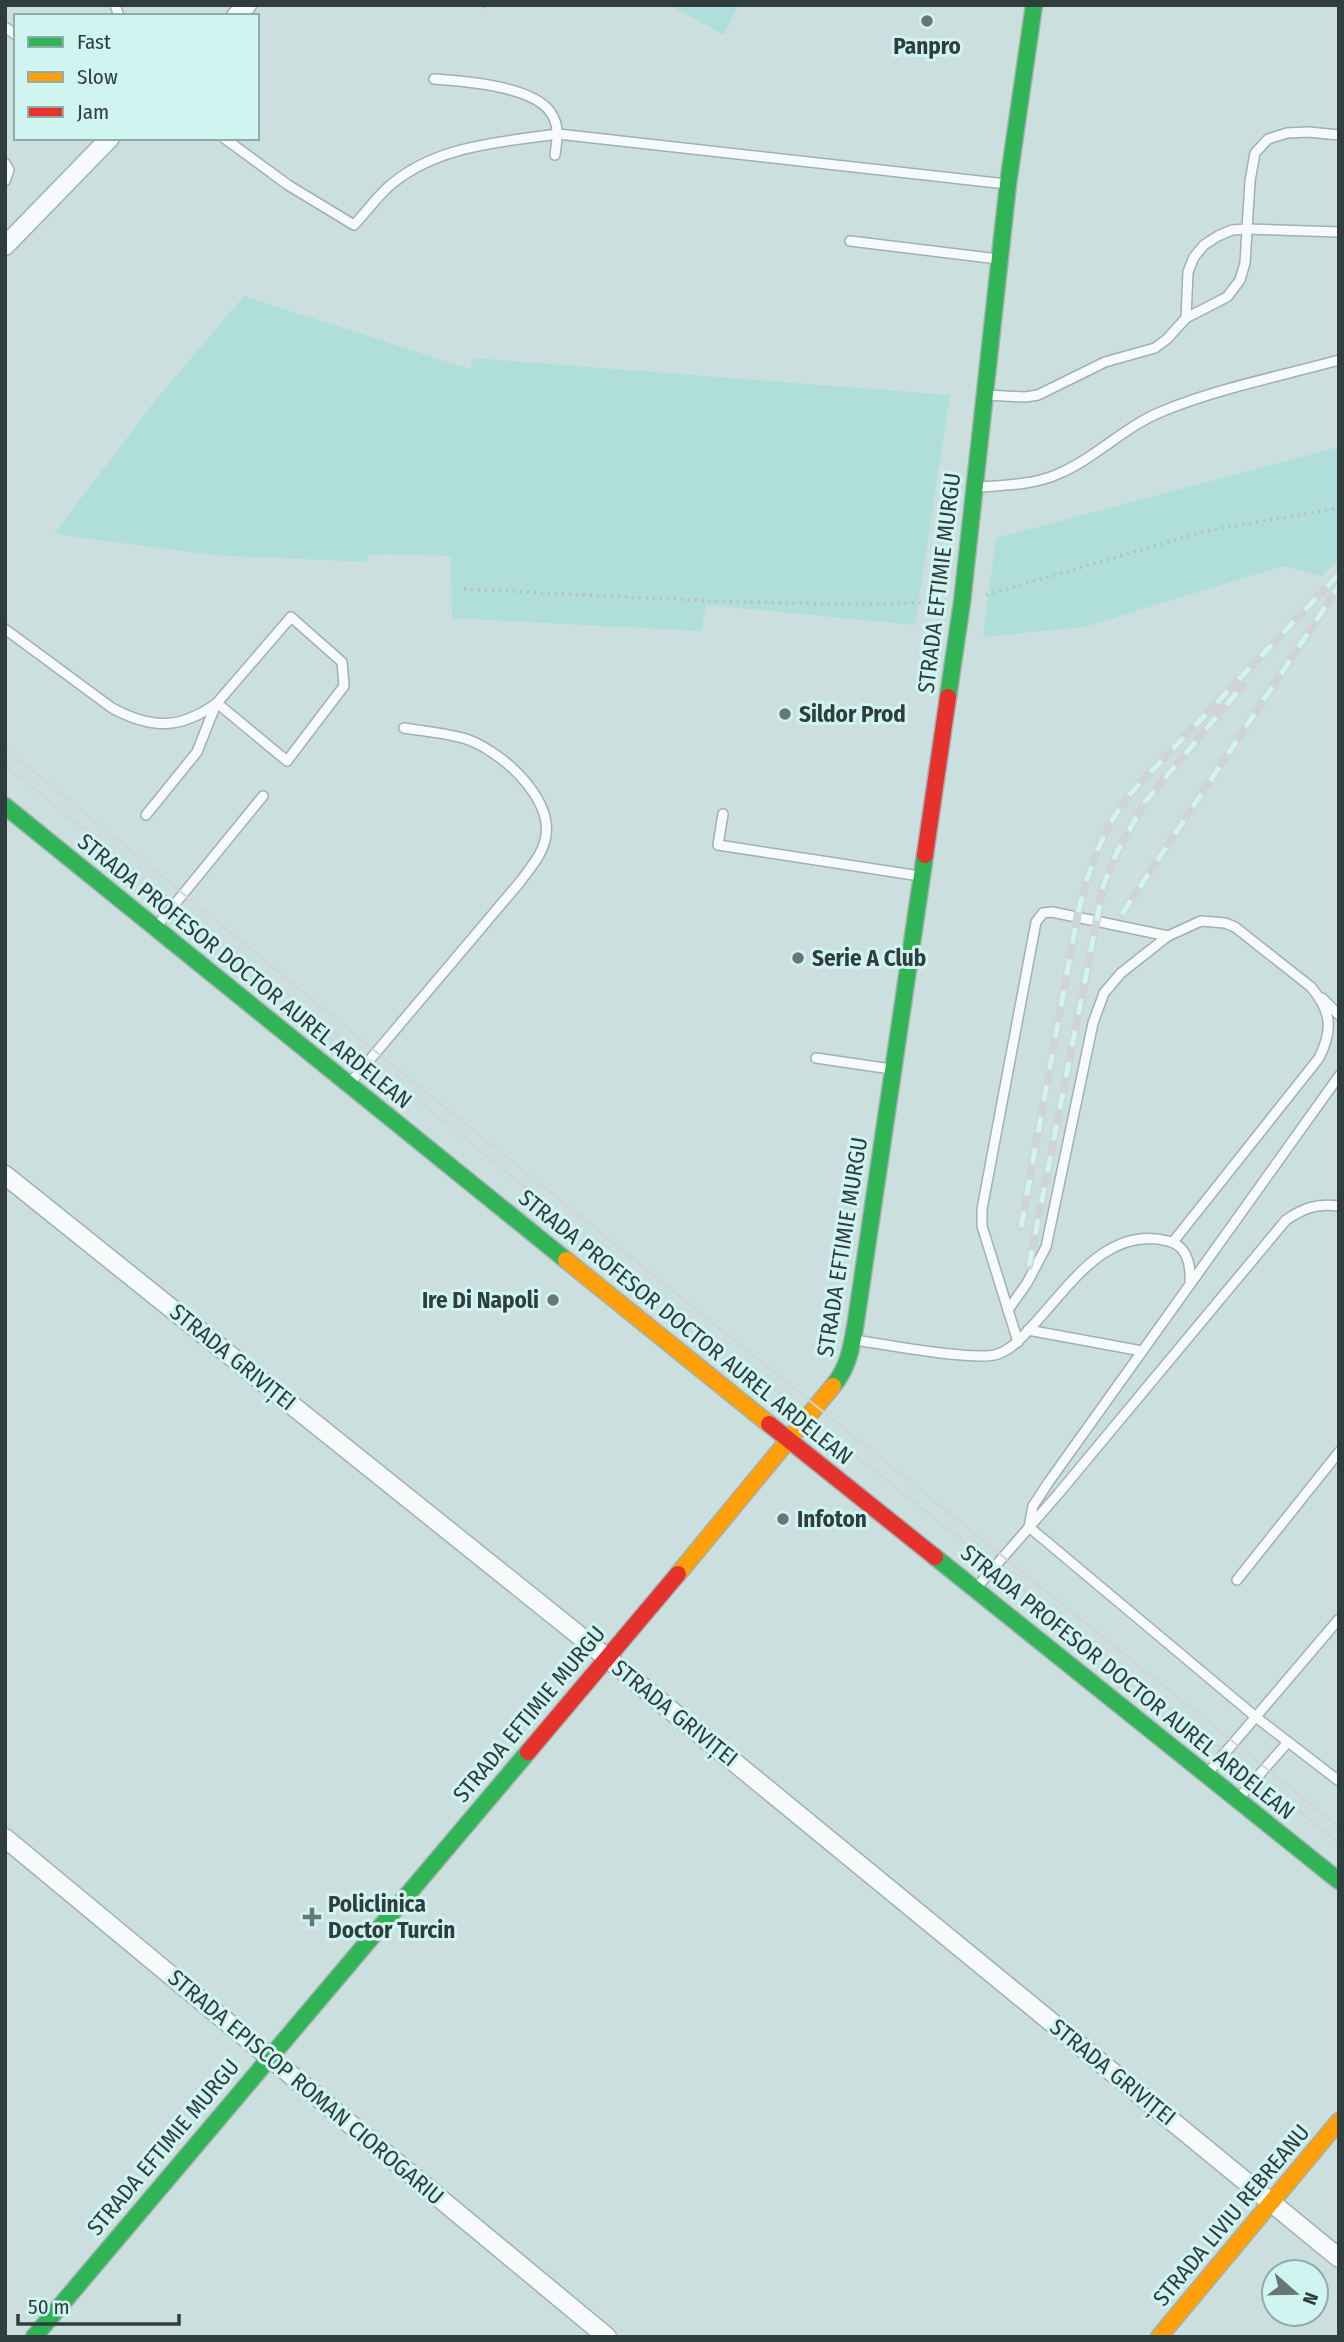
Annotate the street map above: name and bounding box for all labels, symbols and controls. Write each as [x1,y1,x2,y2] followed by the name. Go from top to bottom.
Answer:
[919,13,935,29] marker: Panpro
[14,14,259,140] legend
[77,29,111,55] text: Fast
[893,32,961,60] place label: Panpro
[77,64,118,90] text: Slow
[77,99,109,125] text: Jam
[912,471,966,695] street label: STRADA EFTIMIE MURGU
[799,700,906,728] place label: Sildor Prod
[777,706,793,722] marker: Sildor Prod
[72,827,418,1115] street label: STRADA PROFESOR DOCTOR AUREL ARDELEAN
[812,944,926,972] place label: Serie A Club
[790,950,806,966] marker: Serie A Club
[811,1135,873,1359] street label: STRADA EFTIMIE MURGU
[513,1183,859,1471] street label: STRADA PROFESOR DOCTOR AUREL ARDELEAN
[422,1286,539,1314] place label: Ire Di Napoli
[545,1292,561,1308] marker: Ire Di Napoli
[163,1298,302,1418] street label: STRADA GRIVIȚEI
[797,1505,867,1533] place label: Infoton
[775,1511,791,1527] marker: Infoton
[955,1538,1301,1826] street label: STRADA PROFESOR DOCTOR AUREL ARDELEAN
[447,1620,611,1808] street label: STRADA EFTIMIE MURGU
[605,1654,744,1774] street label: STRADA GRIVIȚEI
[328,1890,455,1944] place label: Policlinica Doctor Turcin
[302,1907,322,1927] marker: Policlinica Doctor Turcin
[163,1964,449,2210] street label: STRADA EPISCOP ROMAN CIOROGARIU
[1043,2013,1182,2133] street label: STRADA GRIVIȚEI
[81,2053,245,2241] street label: STRADA EFTIMIE MURGU
[1147,2119,1315,2311] street label: STRADA LIVIU REBREANU
[1260,2258,1330,2328] north arrow
[18,2282,178,2326] scale bar
[28,2294,70,2320] text: 50 m

